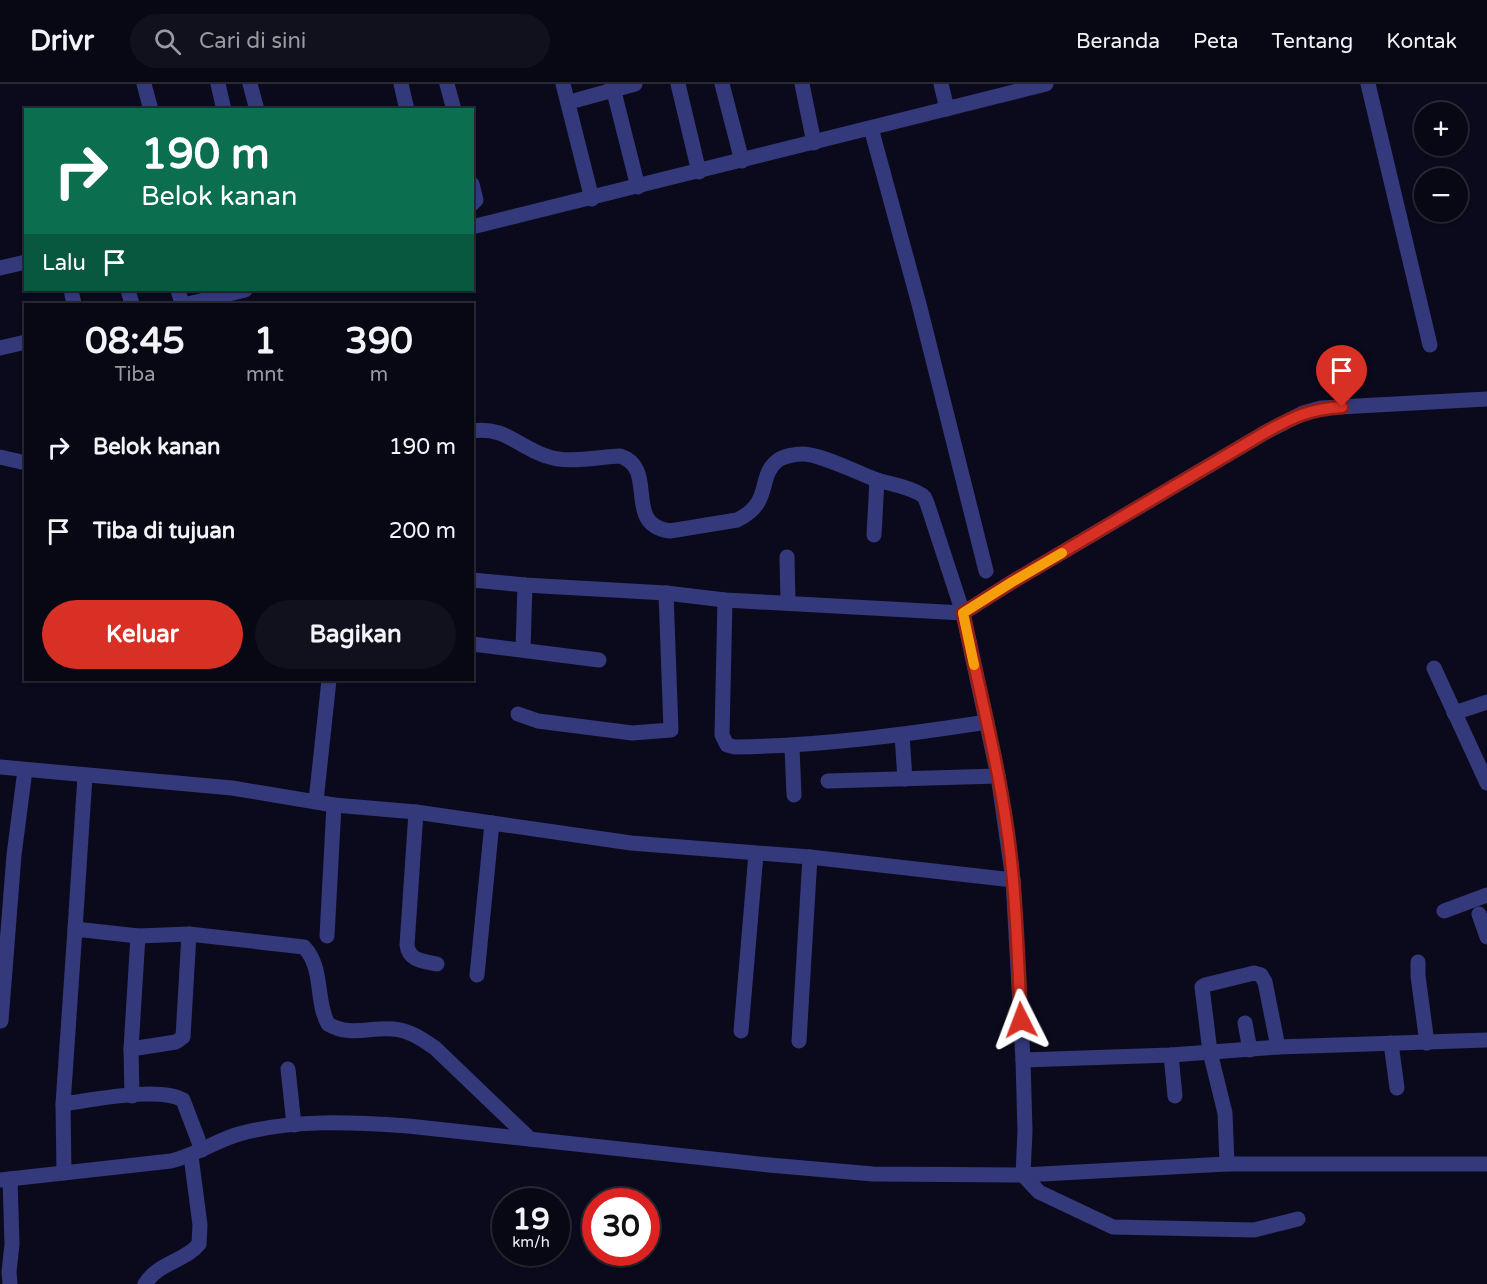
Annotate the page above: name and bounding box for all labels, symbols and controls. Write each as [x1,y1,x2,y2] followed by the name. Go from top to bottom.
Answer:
[130,14,550,68] search box
[30,24,94,58] text: Drivr
[151,25,184,58] icon: search
[199,28,306,54] text: Cari di sini
[1076,29,1160,54] text: Beranda
[1193,29,1239,54] text: Peta
[1272,29,1353,54] text: Tentang
[1386,29,1457,54] text: Kontak
[1414,102,1468,222] map controls
[1414,102,1468,156] button: +
[141,129,270,180] text: 190 m
[42,132,120,210] icon: right
[1414,168,1468,222] button: −
[141,180,297,213] text: Belok kanan
[98,246,131,279] icon: arrive
[42,250,86,276] text: Lalu
[85,320,185,363] text: 08:45
[254,320,276,363] text: 1
[345,320,413,363] text: 390
[1316,345,1367,407] pin
[1325,354,1358,387] icon: arrive
[115,363,155,387] text: Tiba
[246,363,284,387] text: mnt
[370,363,388,387] text: m
[42,431,75,464] icon: right
[93,434,220,460] text: Belok kanan
[389,434,456,460] text: 190 m
[42,515,75,548] icon: arrive
[93,518,235,544] text: Tiba di tujuan
[389,518,456,544] text: 200 m
[42,600,243,669] button: Keluar
[255,600,456,669] button: Bagikan
[989,988,1053,1052] position arrow
[582,1188,660,1266] speed limit sign: 30
[512,1201,550,1238] text: 19
[512,1233,550,1251] text: km/h

